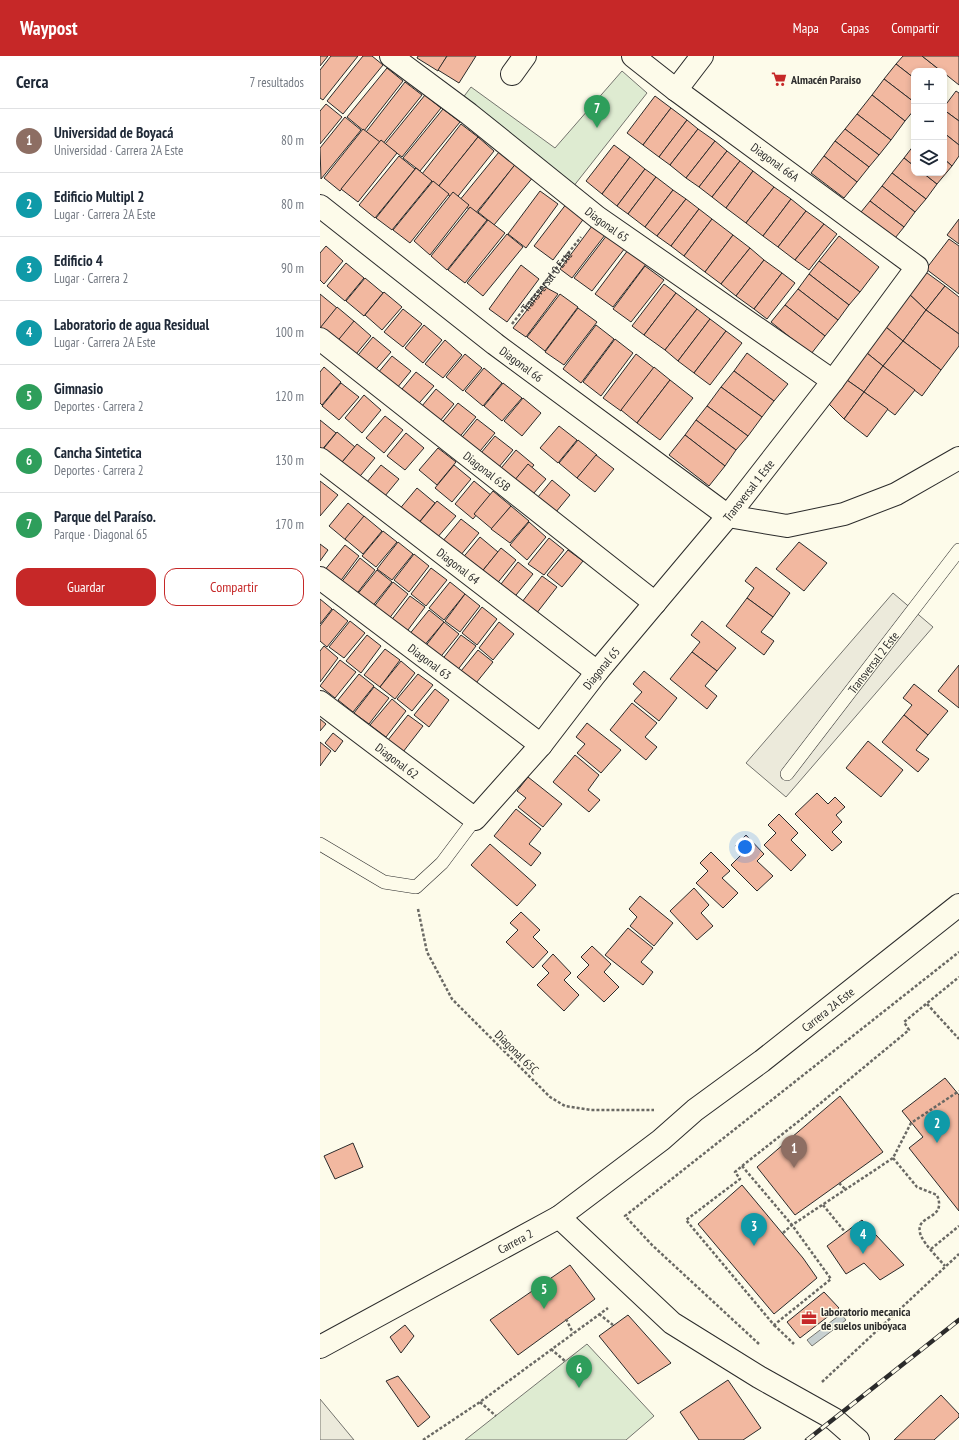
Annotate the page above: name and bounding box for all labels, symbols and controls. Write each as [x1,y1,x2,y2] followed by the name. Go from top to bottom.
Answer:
[20,16,77,40] text: Waypost
[793,19,819,37] text: Mapa
[841,19,869,37] text: Capas
[891,19,939,37] text: Compartir
[911,68,947,176] map controls
[911,68,947,104] button: +
[770,70,788,88] supermarket icon: Almacén Paraiso
[16,71,49,93] text: Cerca
[790,72,862,87] place label: Almacén Paraiso
[250,74,304,91] text: 7 resultados
[584,95,610,128] pin: 7
[911,104,947,140] button: −
[54,123,173,142] text: Universidad de Boyacá
[26,132,32,149] text: 1
[281,132,304,149] text: 80 m
[748,139,802,185] street label: Diagonal 66A
[911,140,947,176] button: layers
[54,142,183,159] text: Universidad · Carrera 2A Este
[54,187,144,206] text: Edificio Multipl 2
[26,196,32,213] text: 2
[281,196,304,213] text: 80 m
[582,203,632,245] street label: Diagonal 65
[54,206,156,223] text: Lugar · Carrera 2A Este
[517,247,575,315] street label: Transversal 0 Este
[54,251,103,270] text: Edificio 4
[26,260,32,277] text: 3
[281,260,304,277] text: 90 m
[54,270,128,287] text: Lugar · Carrera 2
[54,315,209,334] text: Laboratorio de agua Residual
[26,324,32,341] text: 4
[275,324,304,341] text: 100 m
[54,334,156,351] text: Lugar · Carrera 2A Este
[497,343,546,385] street label: Diagonal 66
[54,379,103,398] text: Gimnasio
[26,388,32,405] text: 5
[275,388,304,405] text: 120 m
[54,398,144,415] text: Deportes · Carrera 2
[54,443,142,462] text: Cancha Sintetica
[461,448,514,494] street label: Diagonal 65B
[26,452,32,469] text: 6
[275,452,304,469] text: 130 m
[720,456,777,524] street label: Transversal 1 Este
[54,462,144,479] text: Deportes · Carrera 2
[54,507,156,526] text: Parque del Paraíso.
[26,516,32,533] text: 7
[275,516,304,533] text: 170 m
[54,526,148,543] text: Parque · Diagonal 65
[434,544,484,587] street label: Diagonal 64
[16,568,156,606] button: Guardar
[164,568,304,606] button: Compartir
[844,628,901,696] street label: Transversal 2 Este
[405,640,455,682] street label: Diagonal 63
[579,644,623,692] street label: Diagonal 65
[373,739,422,782] street label: Diagonal 62
[735,837,755,857] your location
[798,984,857,1034] street label: Carrera 2A Este
[492,1027,542,1077] street label: Diagonal 65C
[924,1110,950,1143] pin: 2
[781,1135,807,1168] pin: 1
[741,1213,767,1246] pin: 3
[850,1221,876,1254] pin: 4
[495,1225,535,1257] street label: Carrera 2
[531,1276,557,1309] pin: 5
[821,1304,910,1333] place label: laboratorio mecanica de suelos uniboyaca
[800,1309,818,1327] office icon: laboratorio mecanica de suelos uniboyaca
[566,1355,592,1388] pin: 6

